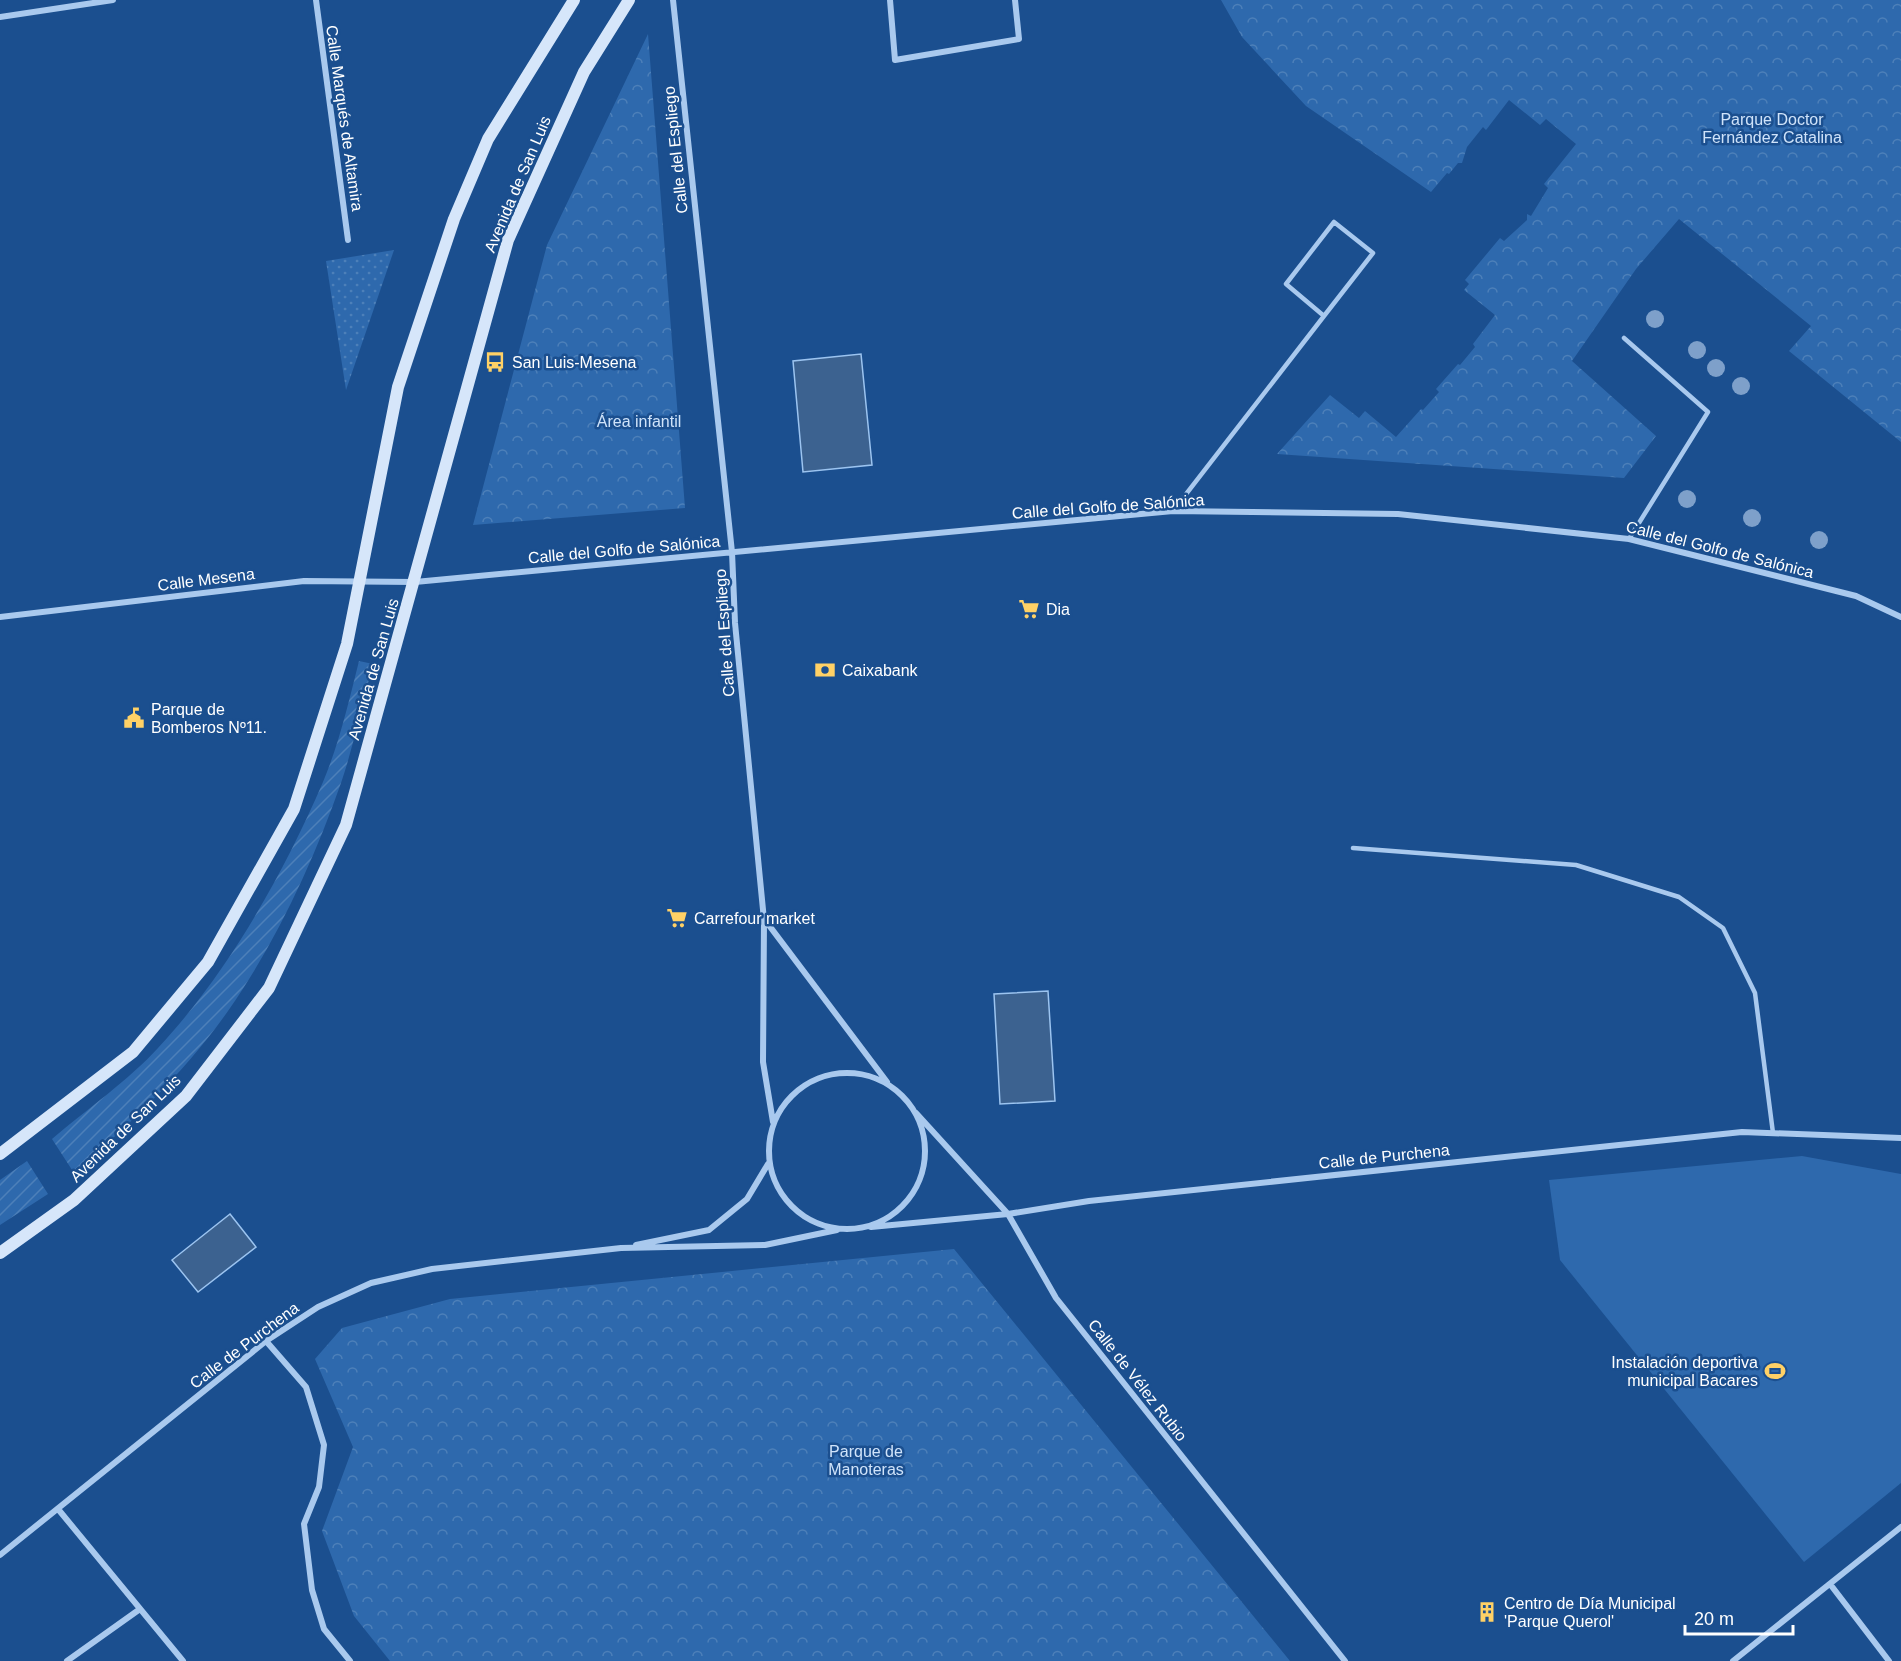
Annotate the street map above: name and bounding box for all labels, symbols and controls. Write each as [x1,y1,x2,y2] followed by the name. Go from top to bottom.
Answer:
[323,24,366,212] street label: Calle Marqués de Altamira
[660,85,691,215] street label: Calle del Espliego
[1702,111,1842,146] park label: Parque Doctor Fernández Catalina
[481,113,554,255] street label: Avenida de San Luis
[483,350,507,374] bus stop icon: San Luis-Mesena
[512,354,637,371] place label: San Luis-Mesena
[597,412,681,430] park label: Área infantil
[1011,491,1205,522] street label: Calle del Golfo de Salónica
[1624,518,1816,581] street label: Calle del Golfo de Salónica
[527,533,721,566] street label: Calle del Golfo de Salónica
[156,565,256,594] street label: Calle Mesena
[712,568,737,697] street label: Calle del Espliego
[345,596,402,742] street label: Avenida de San Luis
[1017,597,1041,621] supermarket icon: Dia
[1046,601,1070,618] place label: Dia
[813,658,837,682] bank icon: Caixabank
[842,662,919,679] place label: Caixabank
[151,701,267,736] place label: Parque de Bomberos Nº11.
[122,706,146,730] public building icon: Parque de Bomberos Nº11.
[665,906,689,930] supermarket icon: Carrefour market
[694,910,815,927] place label: Carrefour market
[67,1071,184,1185] street label: Avenida de San Luis
[1318,1141,1451,1172] street label: Calle de Purchena
[187,1299,302,1392] street label: Calle de Purchena
[1085,1316,1190,1444] street label: Calle de Vélez Rubio
[1611,1354,1758,1389] place label: Instalación deportiva municipal Bacares
[1763,1359,1787,1383] sports icon: Instalación deportiva municipal Bacares
[828,1443,904,1478] park label: Parque de Manoteras
[1504,1595,1676,1630] place label: Centro de Día Municipal 'Parque Querol'
[1685,1598,1793,1636] scale bar
[1475,1600,1499,1624] building icon: Centro de Día Municipal 'Parque Querol'
[1694,1609,1734,1629] text: 20 m

